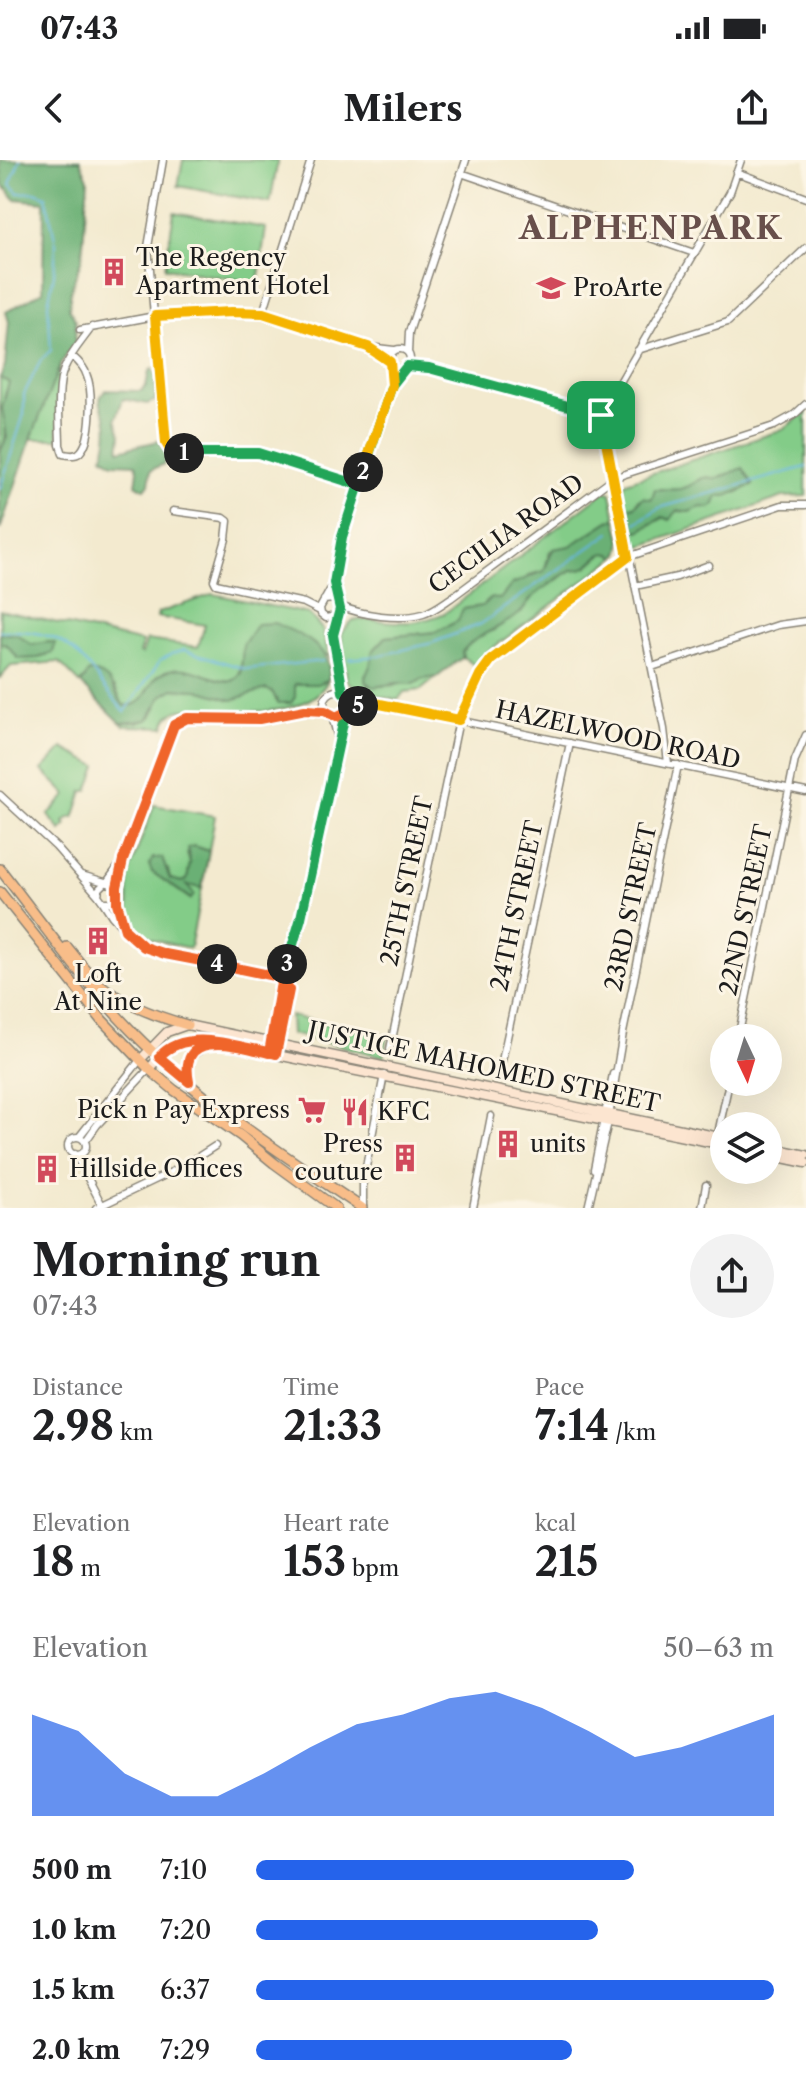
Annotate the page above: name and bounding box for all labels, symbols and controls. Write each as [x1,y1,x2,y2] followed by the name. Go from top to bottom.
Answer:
[40,10,118,47] text: 07:43
[32,86,76,130] icon: back
[343,86,463,130] text: Milers
[730,86,774,130] icon: share
[518,208,783,247] district label: ALPHENPARK
[135,243,329,300] place label: The Regency Apartment Hotel
[99,257,129,287] building icon: The Regency Apartment Hotel
[536,273,566,303] school or university icon: ProArte
[573,273,663,302] place label: ProArte
[567,381,635,449] pin
[579,393,623,437] icon: arrive
[164,433,204,473] pin: 1
[179,439,189,466] text: 1
[343,452,383,492] pin: 2
[357,458,370,485] text: 2
[423,468,589,600] street label: CECILIA ROAD
[338,686,378,726] pin: 5
[352,692,364,719] text: 5
[493,694,743,775] street label: HAZELWOOD ROAD
[374,793,439,968] street label: 25TH STREET
[484,818,549,994] street label: 24TH STREET
[599,820,663,994] street label: 23RD STREET
[713,822,778,998] street label: 22ND STREET
[83,926,113,956] building icon: Loft At Nine
[197,944,237,984] pin: 4
[267,944,307,984] pin: 3
[210,950,224,977] text: 4
[281,950,293,977] text: 3
[53,959,142,1016] place label: Loft At Nine
[301,1014,663,1118] street label: JUSTICE MAHOMED STREET
[710,1024,782,1096] north arrow
[710,1024,782,1184] map controls
[77,1095,290,1124] place label: Pick n Pay Express
[297,1095,327,1125] supermarket icon: Pick n Pay Express
[340,1097,370,1127] restaurant icon: KFC
[377,1097,430,1126] place label: KFC
[710,1112,782,1184] button: layers
[294,1129,383,1186] place label: Press couture
[493,1129,523,1159] building icon: units
[530,1129,586,1158] place label: units
[390,1143,420,1173] building icon: Press couture
[32,1154,62,1184] building icon: Hillside Offices
[69,1154,243,1183] place label: Hillside Offices
[32,1233,321,1287] text: Morning run
[690,1234,774,1318] button: share
[32,1290,98,1322] text: 07:43
[32,1374,123,1401] text: Distance
[283,1374,339,1401] text: Time
[535,1374,584,1401] text: Pace
[32,1401,114,1450] text: 2.98
[283,1401,382,1450] text: 21:33
[535,1401,609,1450] text: 7:14
[114,1419,153,1446] text: km
[609,1419,656,1446] text: /km
[32,1510,130,1537] text: Elevation
[283,1510,389,1537] text: Heart rate
[535,1510,576,1537] text: kcal
[32,1537,75,1586] text: 18
[283,1537,346,1586] text: 153
[535,1537,598,1586] text: 215
[75,1555,101,1582] text: m
[346,1555,399,1582] text: bpm
[32,1632,148,1664] text: Elevation
[663,1632,774,1664] text: 50–63 m
[32,1854,112,1886] text: 500 m
[160,1854,208,1886] text: 7:10
[32,1914,117,1946] text: 1.0 km
[160,1914,212,1946] text: 7:20
[32,1974,115,2006] text: 1.5 km
[160,1974,210,2006] text: 6:37
[32,2034,120,2066] text: 2.0 km
[160,2034,210,2066] text: 7:29

